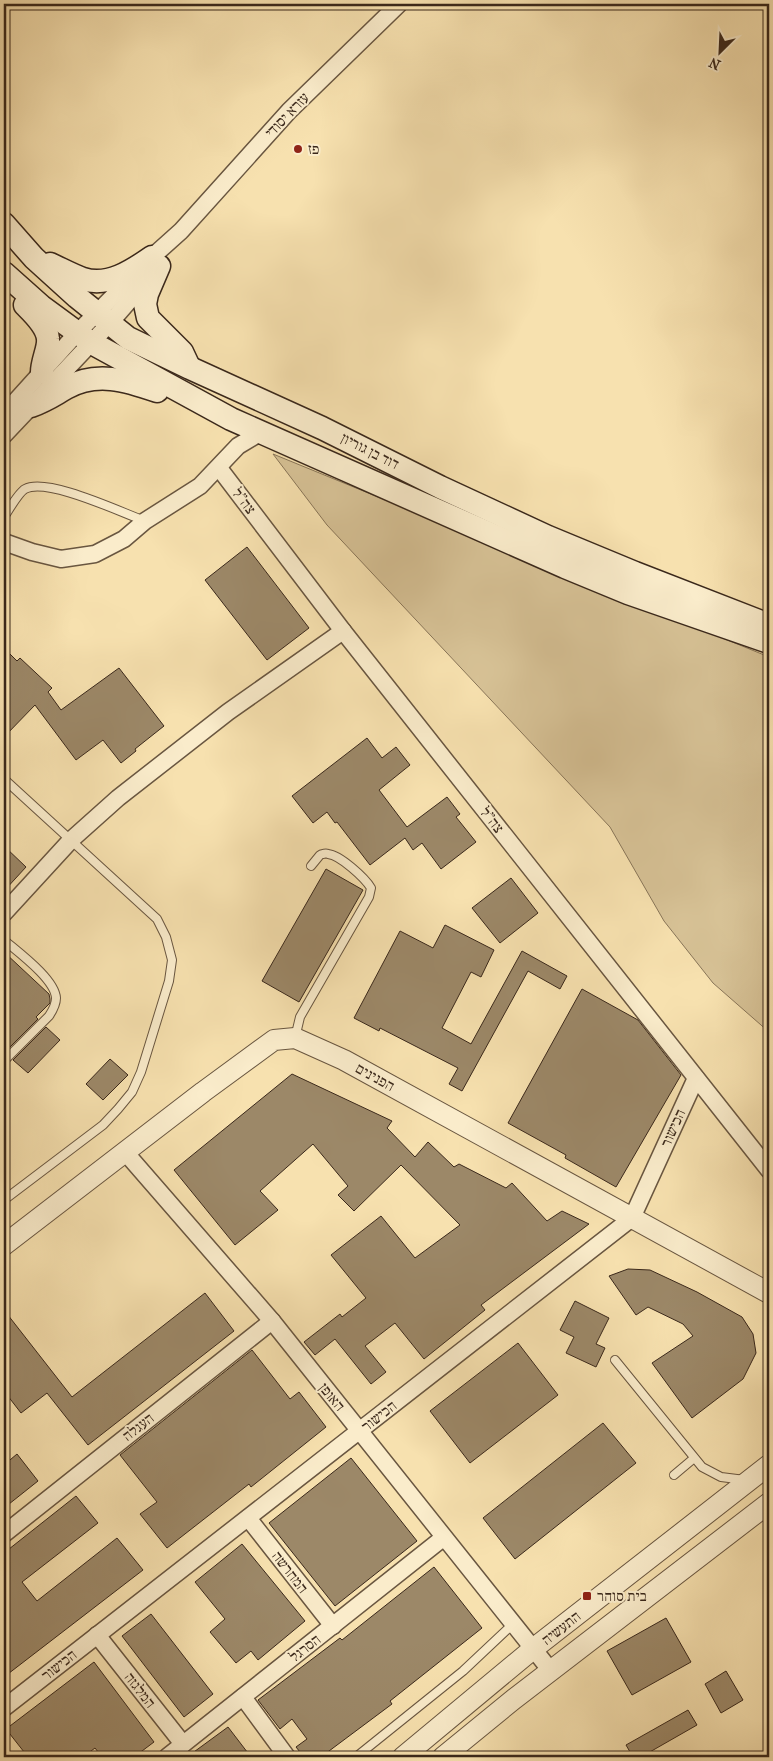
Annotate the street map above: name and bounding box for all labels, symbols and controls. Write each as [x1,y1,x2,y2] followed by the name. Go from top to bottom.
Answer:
[696,28,746,78] north arrow
[706,53,723,73] text: N
[261,89,313,141] street label: עזרא יסודי
[308,140,319,158] place label: פז
[292,143,304,155] marker: פז
[338,429,402,473] street label: דוד בן גוריון
[228,484,260,518] street label: צה"ל
[476,803,508,837] street label: צה"ל
[352,1059,398,1095] street label: הפנינים
[657,1106,689,1150] street label: הכישור
[315,1379,349,1415] street label: האופן
[358,1397,400,1435] street label: הכישור
[119,1409,157,1445] street label: העגלה
[268,1547,312,1597] street label: המחרשה
[597,1587,647,1605] place label: בית סוהר
[581,1590,593,1602] marker: בית סוהר
[538,1607,584,1649] street label: התעשיה
[286,1630,324,1666] street label: הסרגל
[38,1646,80,1684] street label: הכישור
[121,1669,159,1711] street label: המלגזה

